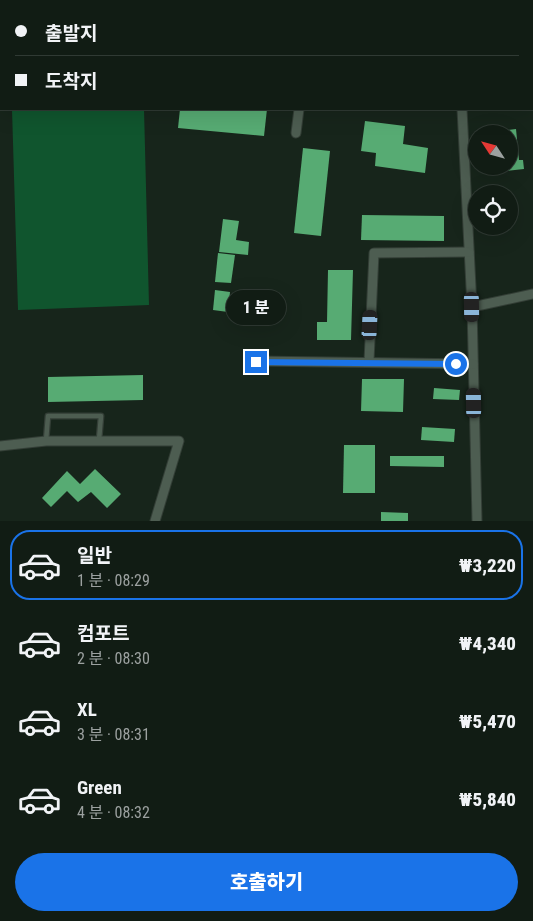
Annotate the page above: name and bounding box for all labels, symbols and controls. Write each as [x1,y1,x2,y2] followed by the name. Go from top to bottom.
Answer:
[45,22,97,45] text: 출발지
[45,70,97,93] text: 도착지
[468,125,518,175] north arrow
[468,125,518,235] map controls
[468,185,518,235] button: locate
[226,290,286,324] callout: 1 분
[464,292,479,322] car
[243,298,269,317] text: 1 분
[361,310,378,340] car
[245,351,267,373] route end
[445,353,467,375] route start
[466,388,481,418] car
[17,543,62,588] icon: car
[77,544,112,567] text: 일반
[459,554,516,577] text: ₩3,220
[77,571,150,590] text: 1 분 · 08:29
[17,621,62,666] icon: car
[77,622,129,645] text: 컴포트
[459,632,516,655] text: ₩4,340
[77,649,150,668] text: 2 분 · 08:30
[77,698,97,721] text: XL
[17,699,62,744] icon: car
[459,710,516,733] text: ₩5,470
[77,725,150,744] text: 3 분 · 08:31
[77,776,122,799] text: Green
[17,777,62,822] icon: car
[459,788,516,811] text: ₩5,840
[77,803,150,822] text: 4 분 · 08:32
[15,853,518,911] button: 호출하기

